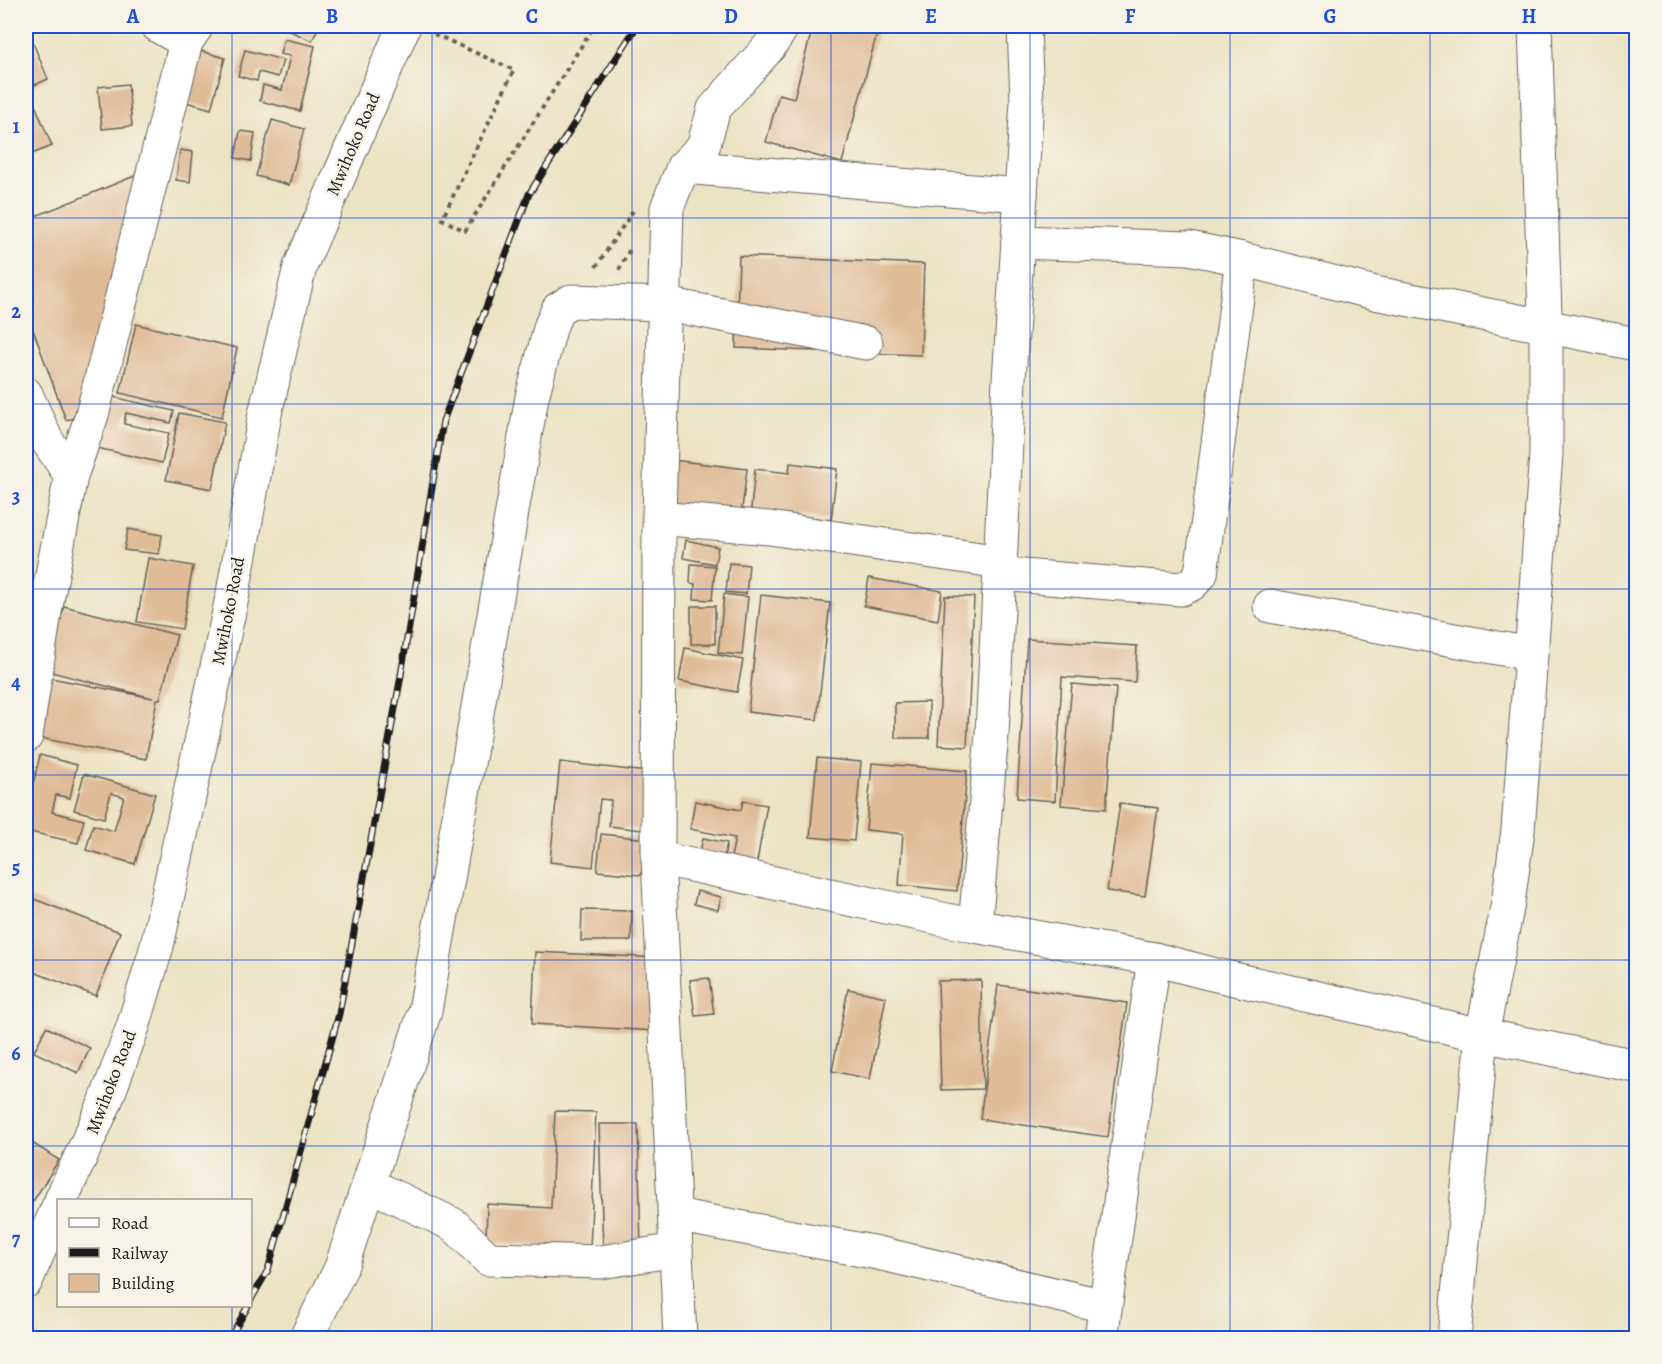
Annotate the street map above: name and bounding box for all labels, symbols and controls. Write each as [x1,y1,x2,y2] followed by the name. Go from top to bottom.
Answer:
[126,3,140,30] text: A
[326,3,338,30] text: B
[526,3,538,30] text: C
[724,3,738,30] text: D
[925,3,937,30] text: E
[1125,3,1136,30] text: F
[1323,3,1337,30] text: G
[1522,3,1537,30] text: H
[320,88,386,199] street label: Mwihoko Road
[12,113,20,140] text: 1
[11,298,21,325] text: 2
[12,483,20,510] text: 3
[206,554,250,667] street label: Mwihoko Road
[11,669,21,696] text: 4
[12,854,20,881] text: 5
[80,1026,142,1138] street label: Mwihoko Road
[11,1040,21,1067] text: 6
[57,1199,252,1307] legend
[111,1211,149,1235] text: Road
[12,1225,21,1252] text: 7
[111,1241,169,1265] text: Railway
[111,1271,175,1295] text: Building

